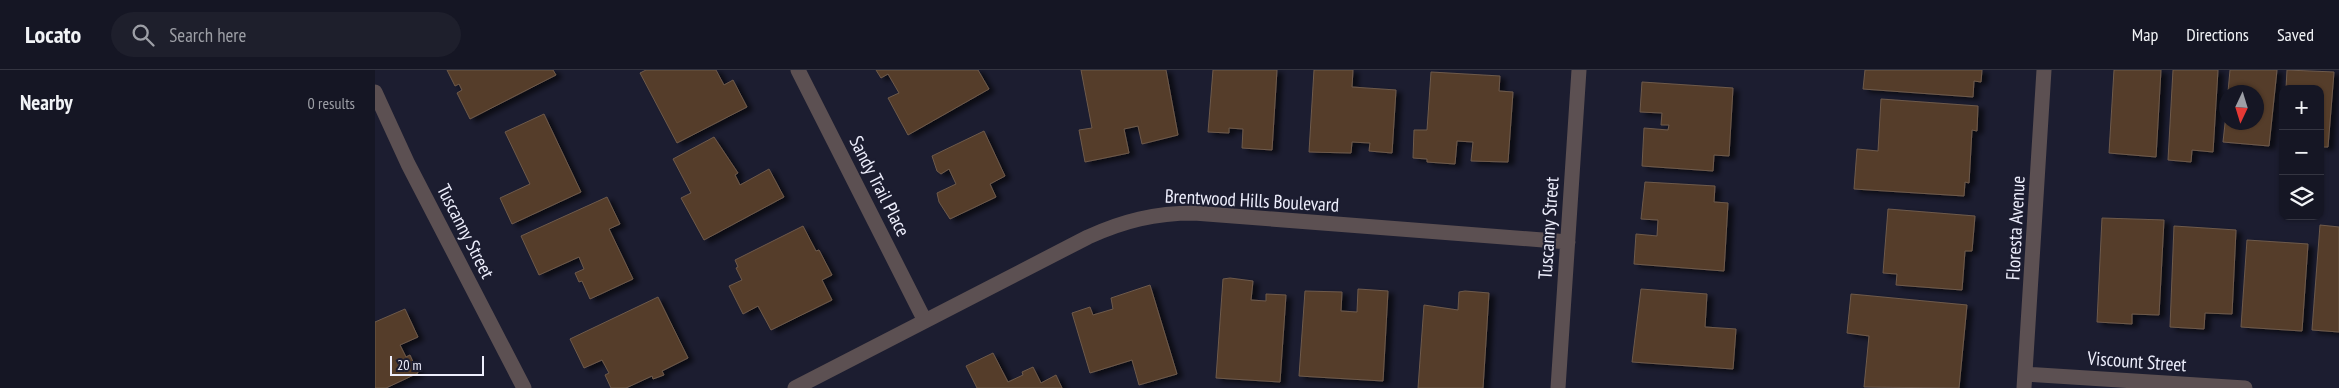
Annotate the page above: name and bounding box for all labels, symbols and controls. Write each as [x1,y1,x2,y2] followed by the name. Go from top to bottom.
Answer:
[111,12,461,57] search box
[25,19,81,50] text: Locato
[129,21,157,49] icon: search
[169,23,246,47] text: Search here
[2132,23,2158,46] text: Map
[2186,23,2249,46] text: Directions
[2277,23,2314,46] text: Saved
[2219,85,2264,130] north arrow
[2279,85,2324,220] map controls
[2279,85,2324,130] button: +
[20,89,73,116] text: Nearby
[308,93,355,113] text: 0 results
[2279,130,2324,175] button: −
[844,132,916,240] street label: Sandy Trail Place
[1532,175,1564,280] street label: Tuscanny Street
[2000,175,2030,281] street label: Floresta Avenue
[2279,175,2324,220] button: layers
[432,180,500,283] street label: Tuscanny Street
[1164,183,1340,217] street label: Brentwood Hills Boulevard
[2086,346,2188,376] street label: Viscount Street
[390,353,484,376] scale bar
[397,356,422,374] text: 20 m

